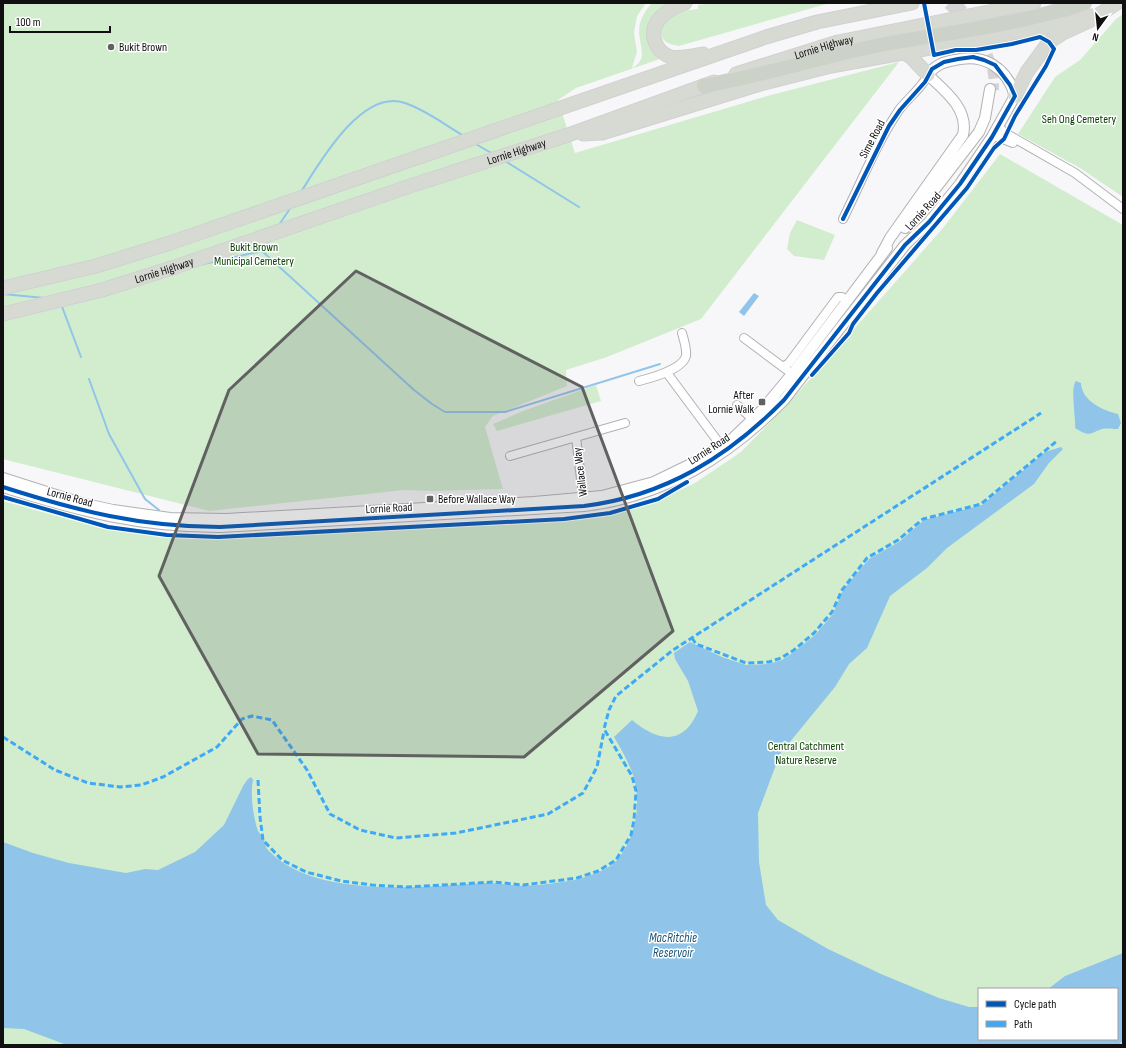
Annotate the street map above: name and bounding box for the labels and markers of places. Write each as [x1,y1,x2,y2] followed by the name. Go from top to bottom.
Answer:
[119,40,167,55] place label: Bukit Brown
[106,42,116,52] marker: Bukit Brown
[708,388,755,417] place label: After Lornie Walk
[757,397,767,407] marker: After Lornie Walk
[438,492,516,507] place label: Before Wallace Way
[425,494,435,504] marker: Before Wallace Way

